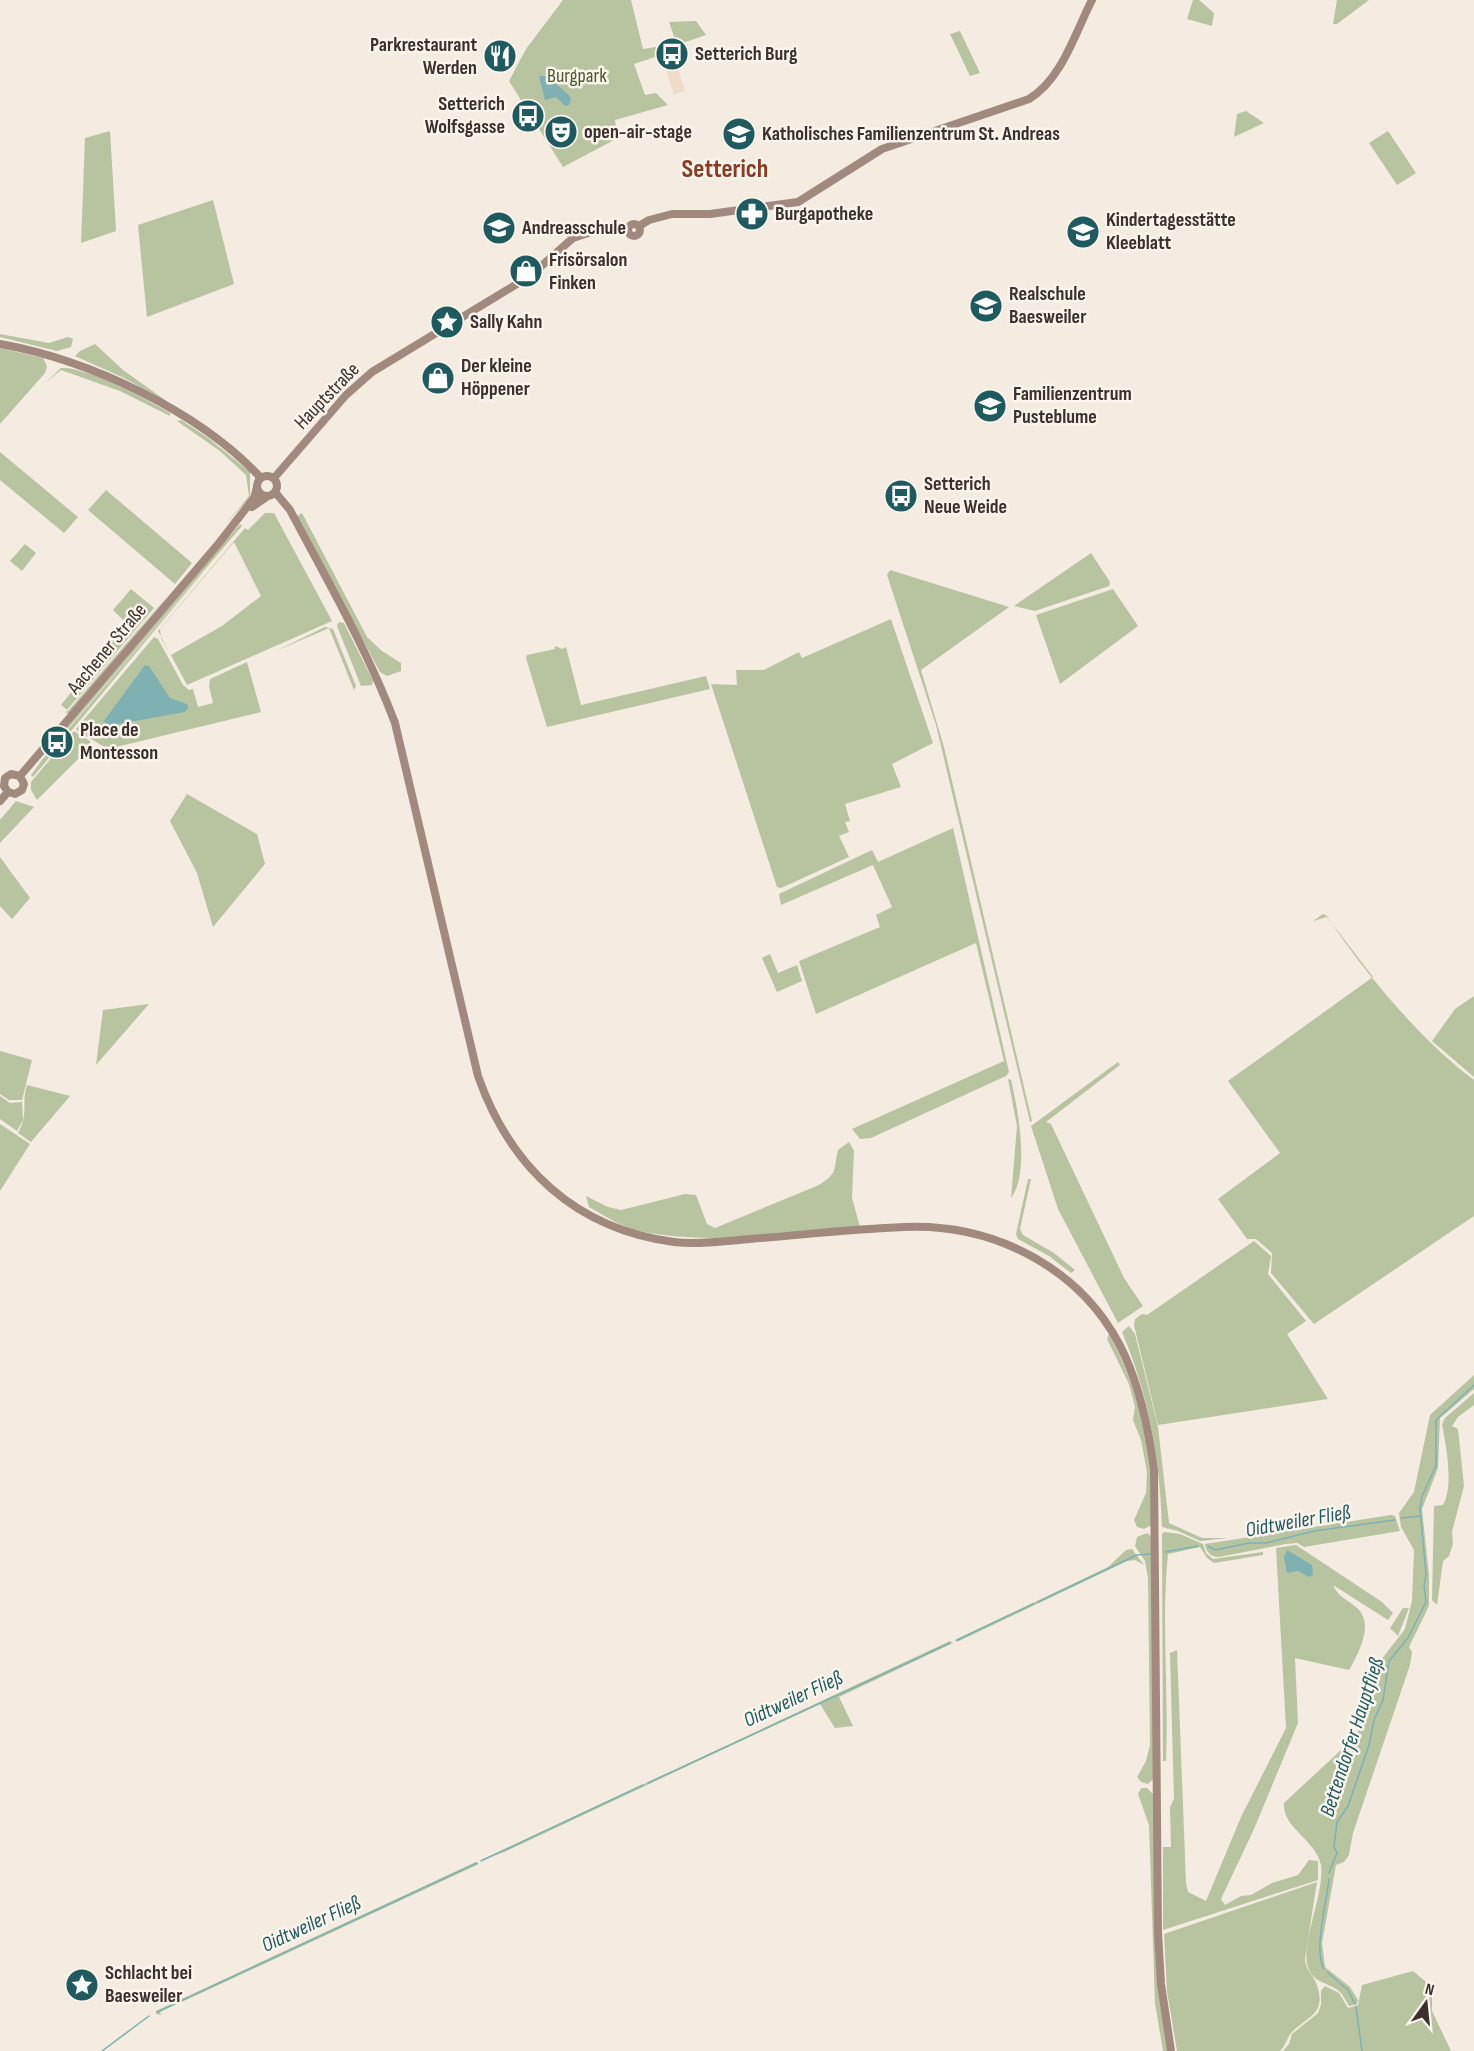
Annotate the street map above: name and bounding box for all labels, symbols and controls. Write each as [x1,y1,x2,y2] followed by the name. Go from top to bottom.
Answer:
[370,33,477,80] place label: Parkrestaurant Werden
[654,36,690,72] bus stop icon: Setterich Burg
[482,38,518,74] restaurant icon: Parkrestaurant Werden
[695,42,798,66] place label: Setterich Burg
[547,64,607,88] park label: Burgpark
[425,92,505,139] place label: Setterich Wolfsgasse
[510,98,546,134] bus stop icon: Setterich Wolfsgasse
[543,114,579,150] theatre icon: open-air-stage
[721,116,757,152] school or university icon: Katholisches Familienzentrum St. Andreas
[584,120,692,144] place label: open-air-stage
[762,122,1060,146] place label: Katholisches Familienzentrum St. Andreas
[682,154,768,185] district label: Setterich
[734,196,770,232] pharmacy icon: Burgapotheke
[775,202,873,226] place label: Burgapotheke
[1106,208,1236,255] place label: Kindertagesstätte Kleeblatt
[481,210,517,246] school or university icon: Andreasschule
[1065,214,1101,250] school or university icon: Kindertagesstätte Kleeblatt
[521,216,626,240] place label: Andreasschule
[549,248,627,295] place label: Frisörsalon Finken
[508,253,544,289] shop icon: Frisörsalon Finken
[1009,282,1086,329] place label: Realschule Baesweiler
[968,288,1004,324] school or university icon: Realschule Baesweiler
[429,304,465,340] place icon: Sally Kahn
[470,310,542,334] place label: Sally Kahn
[461,354,532,401] place label: Der kleine Höppener
[289,358,365,434] street label: Hauptstraße
[420,360,456,396] shop icon: Der kleine Höppener
[1013,382,1132,429] place label: Familienzentrum Pusteblume
[972,388,1008,424] school or university icon: Familienzentrum Pusteblume
[924,472,1007,519] place label: Setterich Neue Weide
[883,478,919,514] bus stop icon: Setterich Neue Weide
[62,599,152,700] street label: Aachener Straße
[80,718,158,765] place label: Place de Montesson
[39,724,75,760] bus stop icon: Place de Montesson
[1243,1499,1353,1543] water label: Oidtweiler Fließ
[1315,1654,1390,1820] water label: Bettendorfer Hauptfließ
[740,1665,847,1733] water label: Oidtweiler Fließ
[258,1890,365,1958] water label: Oidtweiler Fließ
[105,1961,192,2008] place label: Schlacht bei Baesweiler
[64,1967,100,2003] place icon: Schlacht bei Baesweiler
[1396,1973,1456,2033] north arrow
[1423,1980,1436,2000] text: N

